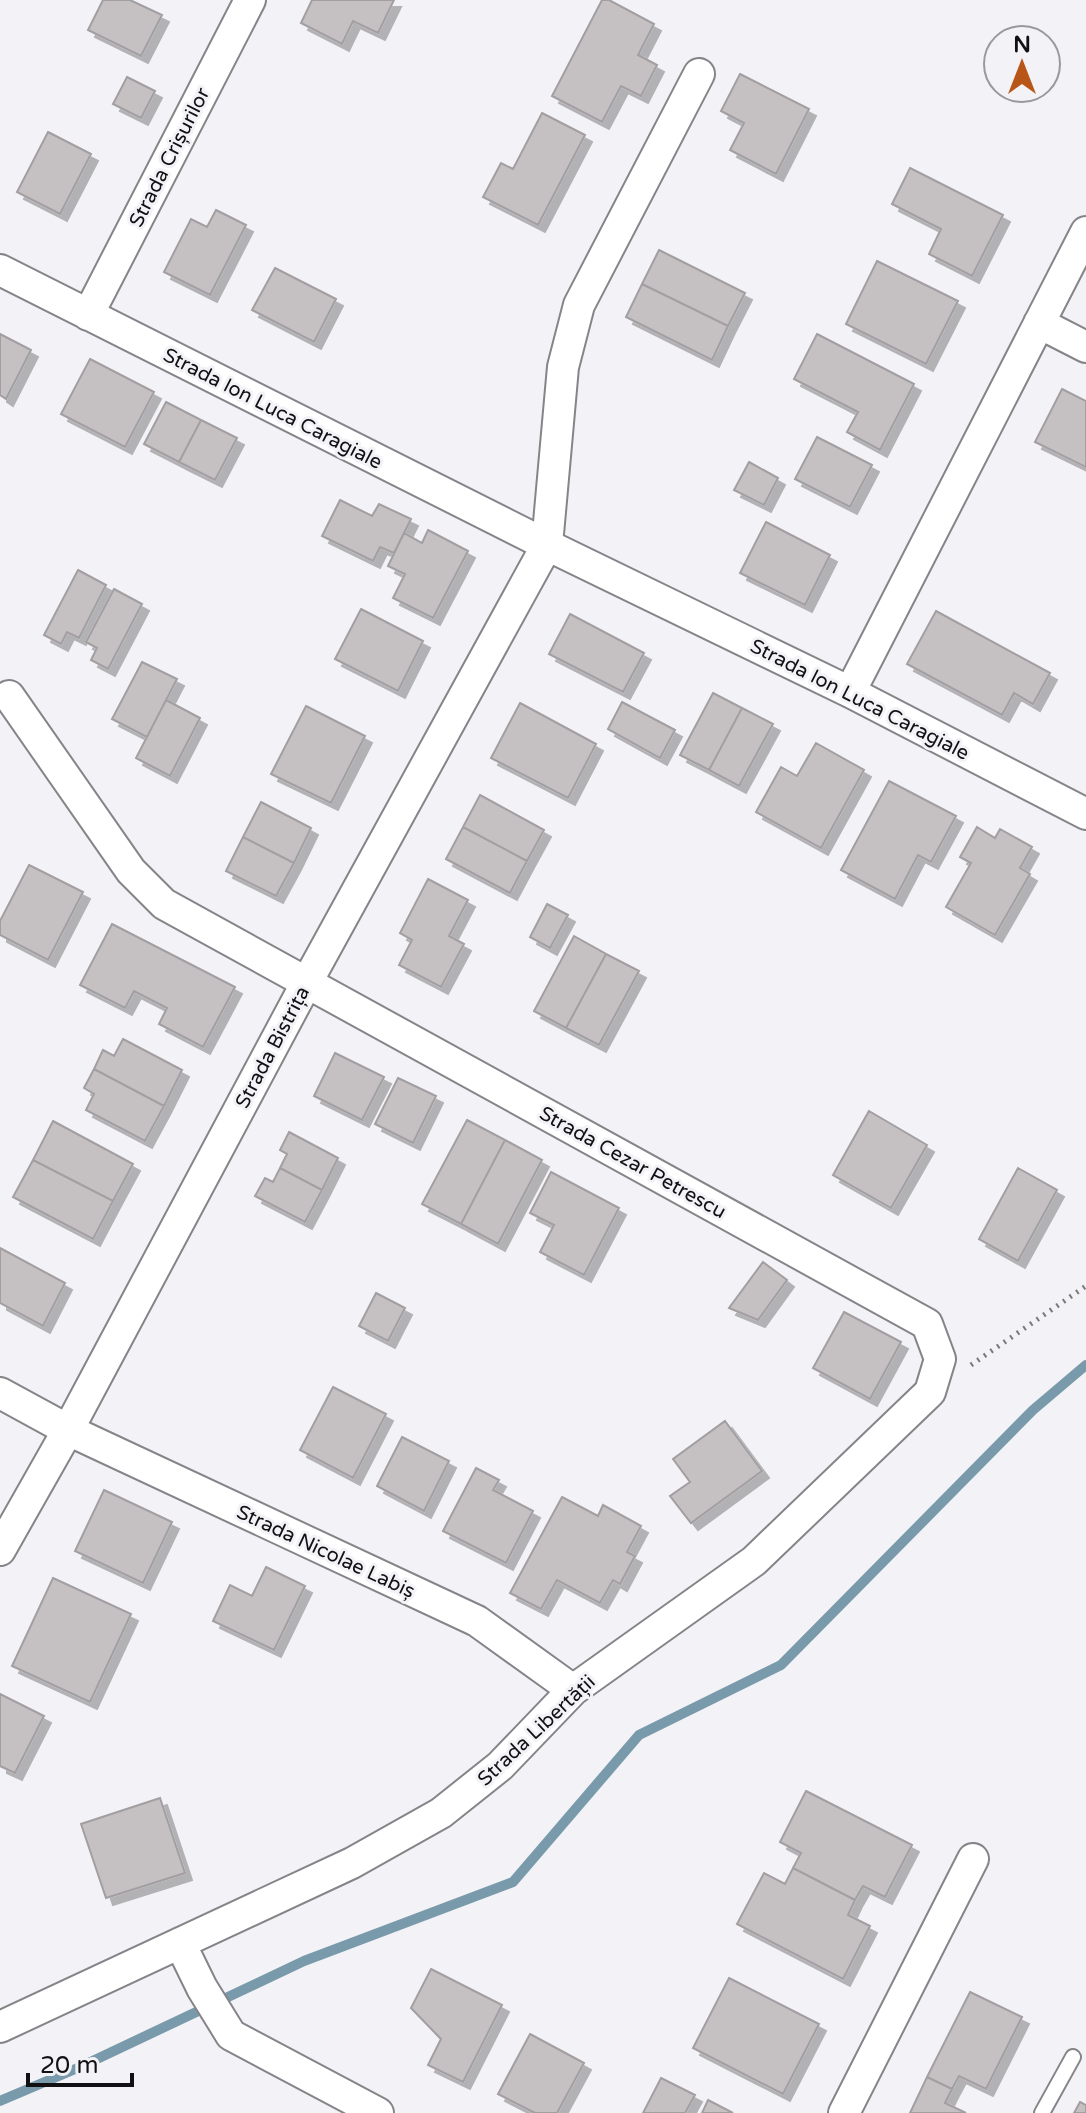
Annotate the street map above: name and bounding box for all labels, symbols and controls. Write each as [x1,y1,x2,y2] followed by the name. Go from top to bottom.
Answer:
[982,24,1062,104] north arrow
[1013,32,1031,58] text: N
[124,84,215,231] street label: Strada Crișurilor
[159,343,386,475] street label: Strada Ion Luca Caragiale
[746,634,973,766] street label: Strada Ion Luca Caragiale
[231,982,315,1113] street label: Strada Bistrița
[535,1102,730,1224] street label: Strada Cezar Petrescu
[233,1500,418,1604] street label: Strada Nicolae Labiș
[473,1670,600,1791] street label: Strada Libertății
[28,2037,132,2087] scale bar
[40,2051,98,2080] text: 20 m

